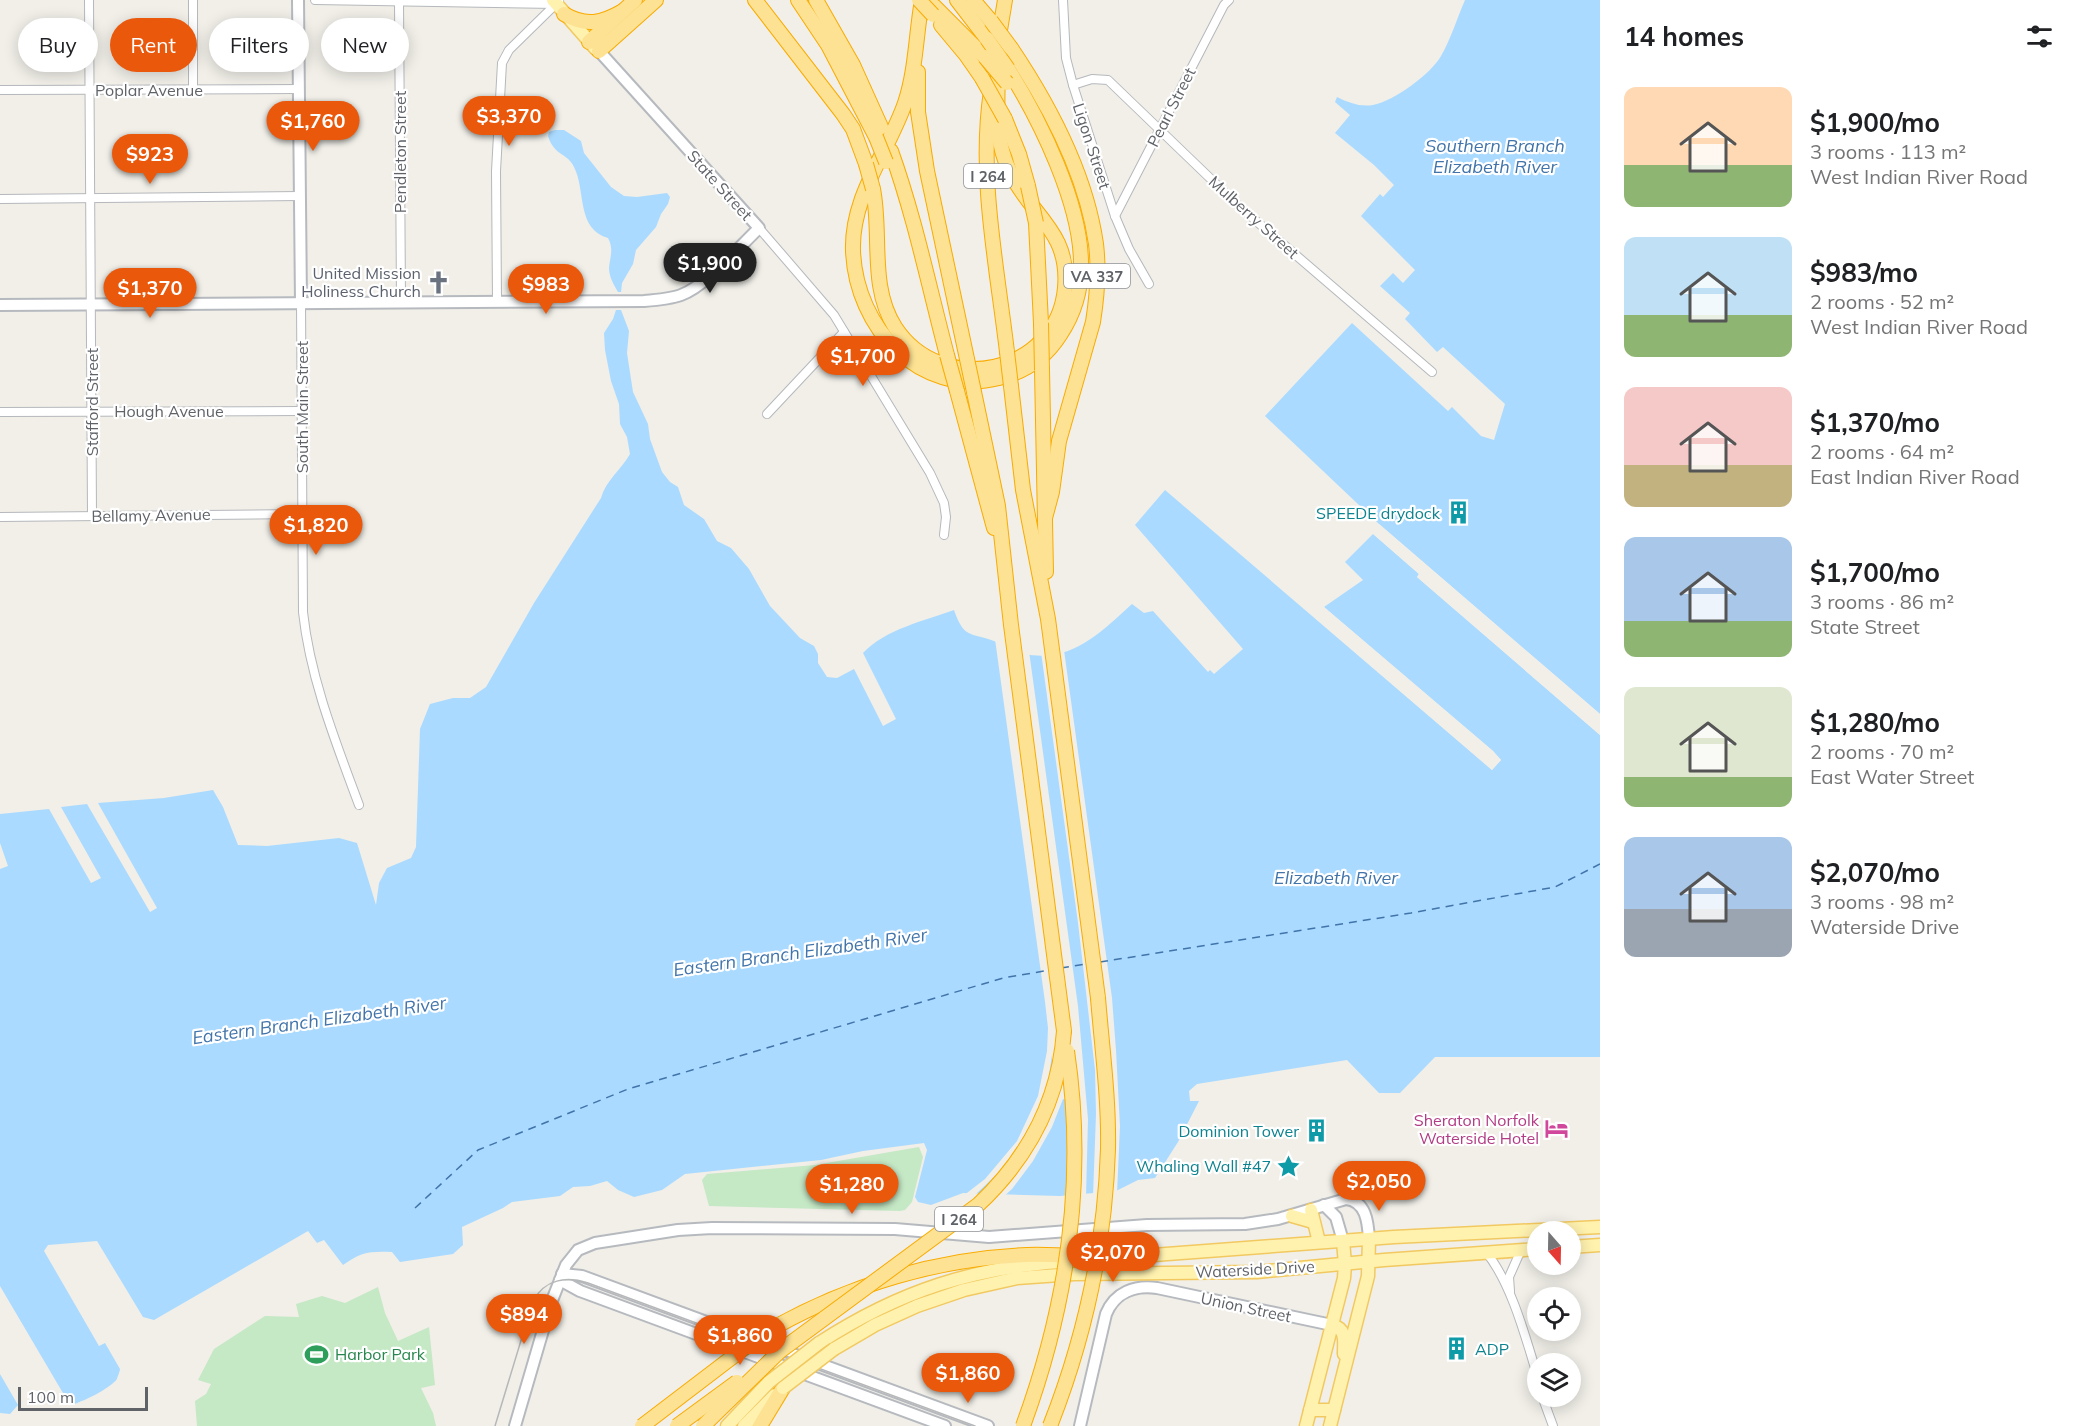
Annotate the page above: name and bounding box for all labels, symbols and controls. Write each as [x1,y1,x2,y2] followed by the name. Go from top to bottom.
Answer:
[18,18,98,72] chip: Buy
[110,18,197,72] chip: Rent
[209,18,309,72] chip: Filters
[321,18,409,72] chip: New
[1624,20,1744,53] text: 14 homes
[2023,20,2056,53] icon: filters
[1142,64,1200,150] street label: Pearl Street
[95,80,203,100] street label: Poplar Avenue
[390,90,410,213] street label: Pendleton Street
[460,96,558,147] pin: $3,370
[264,101,362,152] pin: $1,760
[1069,101,1115,192] street label: Ligon Street
[477,103,541,128] text: $3,370
[1810,106,1940,139] text: $1,900/mo
[281,108,345,133] text: $1,760
[1672,111,1744,183] icon: home
[114,134,186,185] pin: $923
[1425,134,1565,178] water label: Southern Branch Elizabeth River
[1810,139,1966,164] text: 3 rooms · 113 m²
[126,141,174,166] text: $923
[683,146,757,225] street label: State Street
[964,164,1012,188] road number: I 264
[1810,164,2028,189] text: West Indian River Road
[1205,171,1303,263] street label: Mulberry Street
[661,243,759,294] pin: $1,900
[678,250,742,275] text: $1,900
[1810,256,1918,289] text: $983/mo
[1672,261,1744,333] icon: home
[301,263,421,301] place label: United Mission Holiness Church
[510,264,582,315] pin: $983
[1064,264,1130,288] road number: VA 337
[101,268,199,319] pin: $1,370
[426,269,452,295] church icon: United Mission Holiness Church
[522,271,570,296] text: $983
[118,275,182,300] text: $1,370
[1810,289,1954,314] text: 2 rooms · 52 m²
[1810,314,2028,339] text: West Indian River Road
[814,336,912,387] pin: $1,700
[292,340,312,473] street label: South Main Street
[831,343,895,368] text: $1,700
[82,347,102,456] street label: Stafford Street
[114,401,224,421] street label: Hough Avenue
[1810,406,1940,439] text: $1,370/mo
[1672,411,1744,483] icon: home
[1810,439,1954,464] text: 2 rooms · 64 m²
[1810,464,2020,489] text: East Indian River Road
[1445,500,1471,526] building icon: SPEEDE drydock
[1316,503,1441,523] place label: SPEEDE drydock
[91,504,211,526] street label: Bellamy Avenue
[267,505,365,556] pin: $1,820
[284,512,348,537] text: $1,820
[1810,556,1940,589] text: $1,700/mo
[1672,561,1744,633] icon: home
[1810,589,1954,614] text: 3 rooms · 86 m²
[1810,614,1920,639] text: State Street
[1810,706,1940,739] text: $1,280/mo
[1672,711,1744,783] icon: home
[1810,739,1954,764] text: 2 rooms · 70 m²
[1810,764,1974,789] text: East Water Street
[1810,856,1940,889] text: $2,070/mo
[1672,861,1744,933] icon: home
[1274,866,1399,889] water label: Elizabeth River
[1810,889,1954,914] text: 3 rooms · 98 m²
[1810,914,1959,939] text: Waterside Drive
[672,923,930,981] water label: Eastern Branch Elizabeth River
[191,991,449,1049] water label: Eastern Branch Elizabeth River
[1414,1110,1540,1148] place label: Sheraton Norfolk Waterside Hotel
[1544,1116,1570,1142] hotel icon: Sheraton Norfolk Waterside Hotel
[1304,1118,1330,1144] building icon: Dominion Tower
[1178,1121,1299,1141] place label: Dominion Tower
[1276,1153,1302,1179] place icon: Whaling Wall #47
[1136,1156,1271,1176] place label: Whaling Wall #47
[1330,1161,1428,1212] pin: $2,050
[803,1164,901,1215] pin: $1,280
[1347,1168,1411,1193] text: $2,050
[820,1171,884,1196] text: $1,280
[935,1207,983,1231] road number: I 264
[1527,1221,1581,1275] north arrow
[1527,1221,1581,1407] map controls
[1064,1232,1162,1283] pin: $2,070
[1081,1239,1145,1264] text: $2,070
[1195,1256,1315,1282] street label: Waterside Drive
[1527,1287,1581,1341] button: locate
[1199,1288,1293,1326] street label: Union Street
[488,1294,560,1345] pin: $894
[500,1301,548,1326] text: $894
[691,1315,789,1366] pin: $1,860
[708,1322,772,1347] text: $1,860
[1444,1336,1470,1362] building icon: ADP
[1475,1339,1509,1359] place label: ADP
[304,1341,330,1367] sports icon: Harbor Park
[335,1344,426,1364] place label: Harbor Park
[919,1353,1017,1404] pin: $1,860
[1527,1353,1581,1407] button: layers
[936,1360,1000,1385] text: $1,860
[18,1384,148,1412] scale bar
[27,1387,74,1407] text: 100 m

